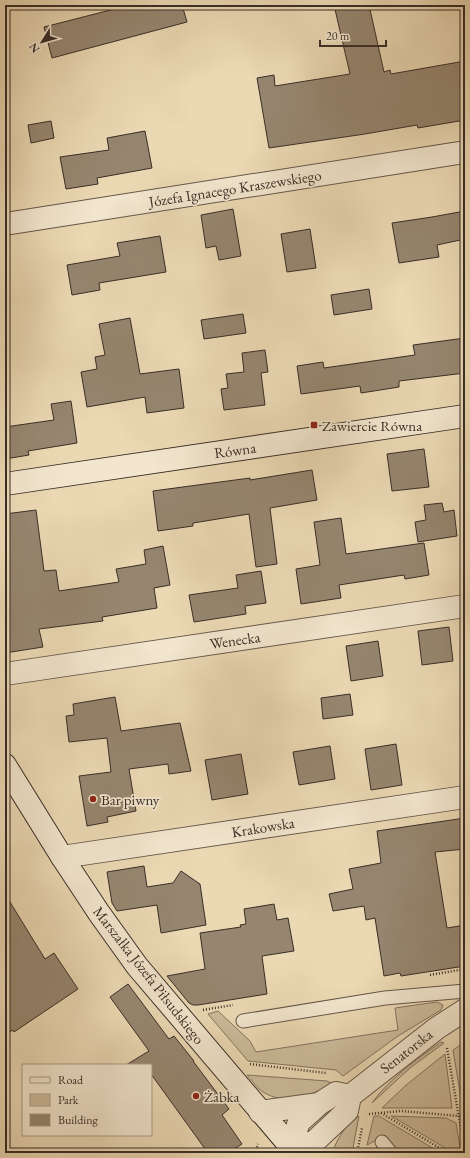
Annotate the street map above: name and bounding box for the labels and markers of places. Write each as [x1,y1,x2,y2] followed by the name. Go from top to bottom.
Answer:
[322,416,422,435] place label: Zawiercie Równa
[309,420,319,430] marker: Zawiercie Równa
[101,790,160,809] place label: Bar piwny
[88,794,98,804] marker: Bar piwny
[204,1087,240,1106] place label: Żabka
[191,1091,201,1101] marker: Żabka

